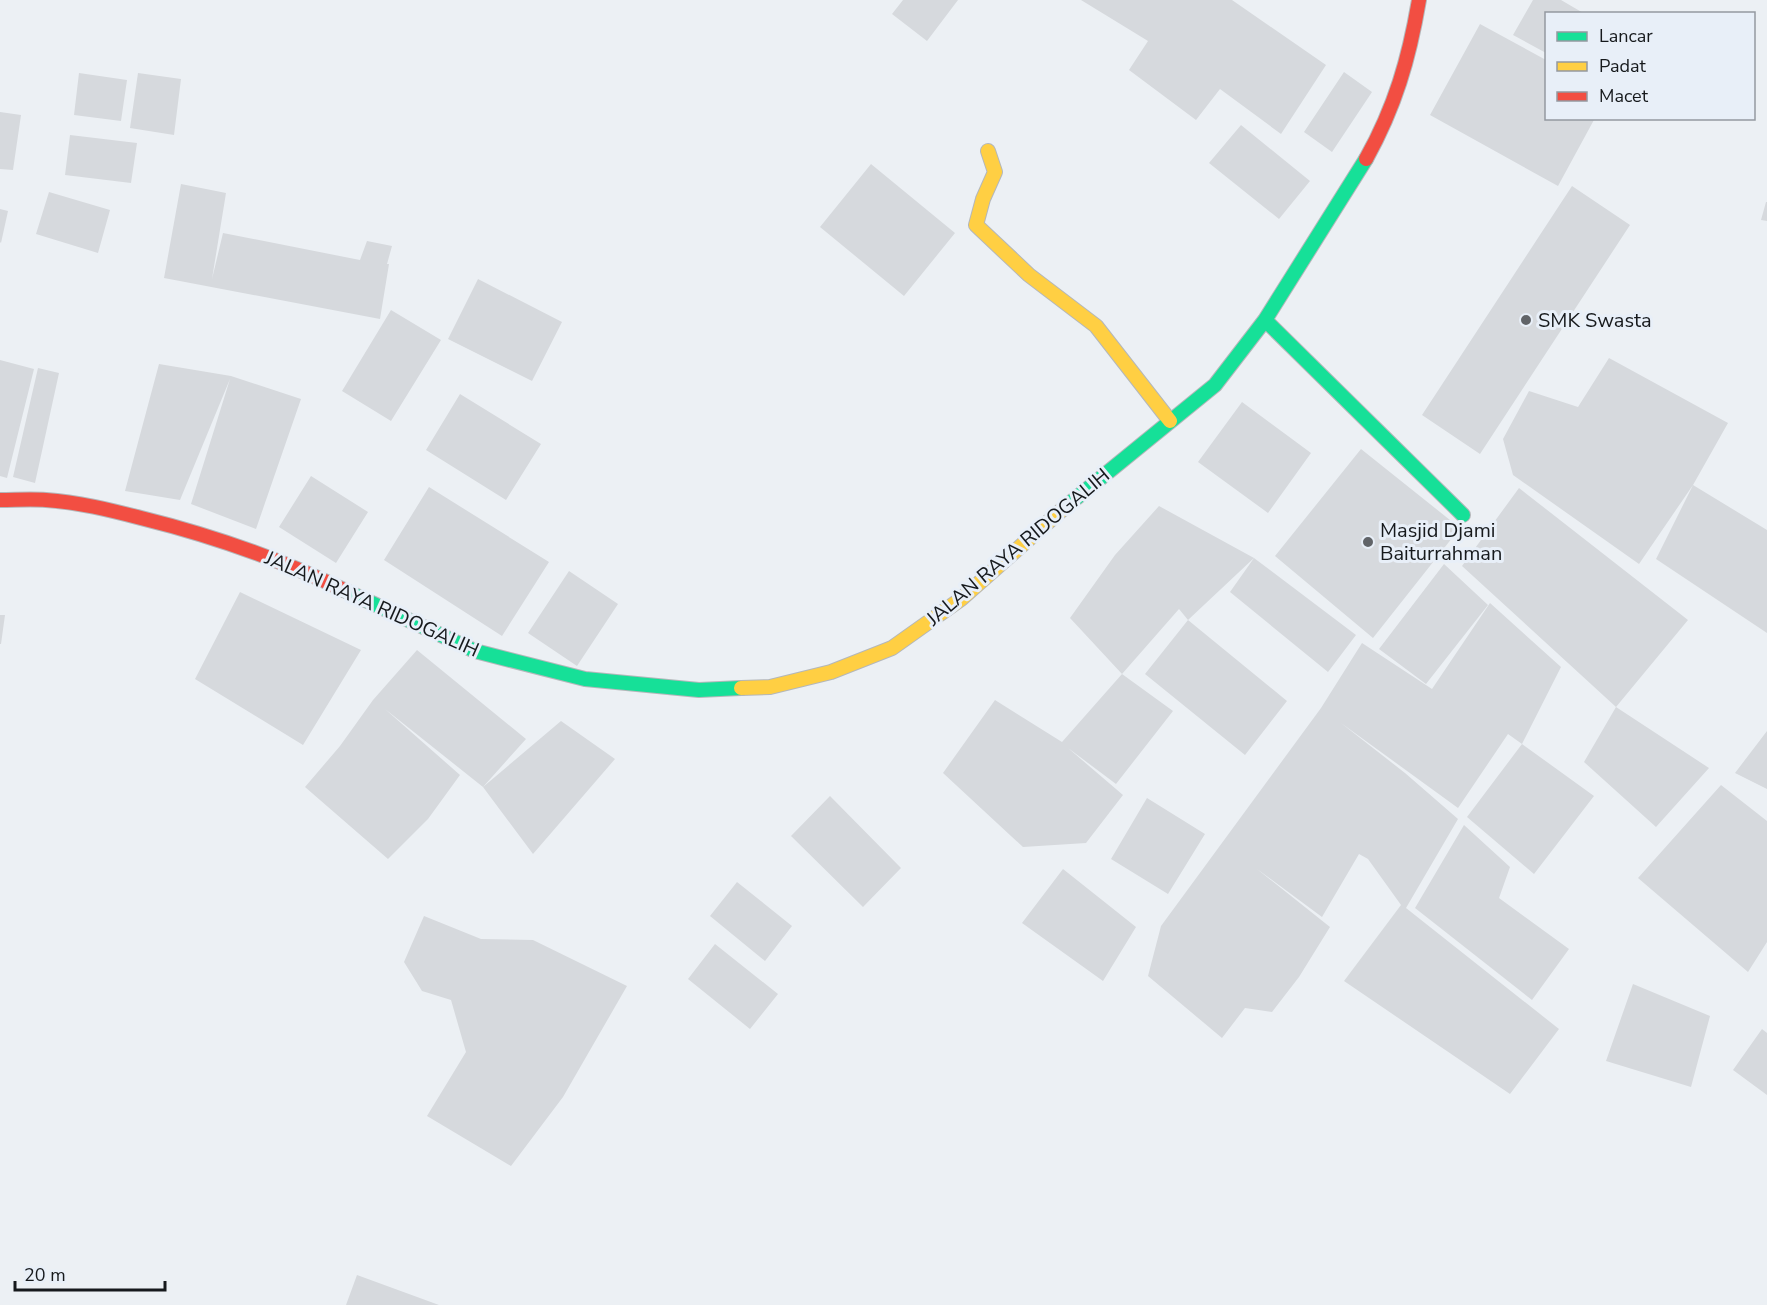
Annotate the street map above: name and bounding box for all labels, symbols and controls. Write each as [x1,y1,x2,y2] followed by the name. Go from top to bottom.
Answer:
[1545,12,1755,120] legend
[1599,24,1653,48] text: Lancar
[1599,54,1647,78] text: Padat
[1599,84,1649,108] text: Macet
[1538,307,1652,334] place label: SMK Swasta
[1519,313,1533,327] marker: SMK Swasta
[920,462,1115,632] street label: JALAN RAYA RIDOGALIH
[1380,517,1502,567] place label: Masjid Djami Baiturrahman
[1361,535,1375,549] marker: Masjid Djami Baiturrahman
[260,544,483,663] street label: JALAN RAYA RIDOGALIH
[15,1254,165,1292] scale bar
[24,1263,66,1287] text: 20 m

